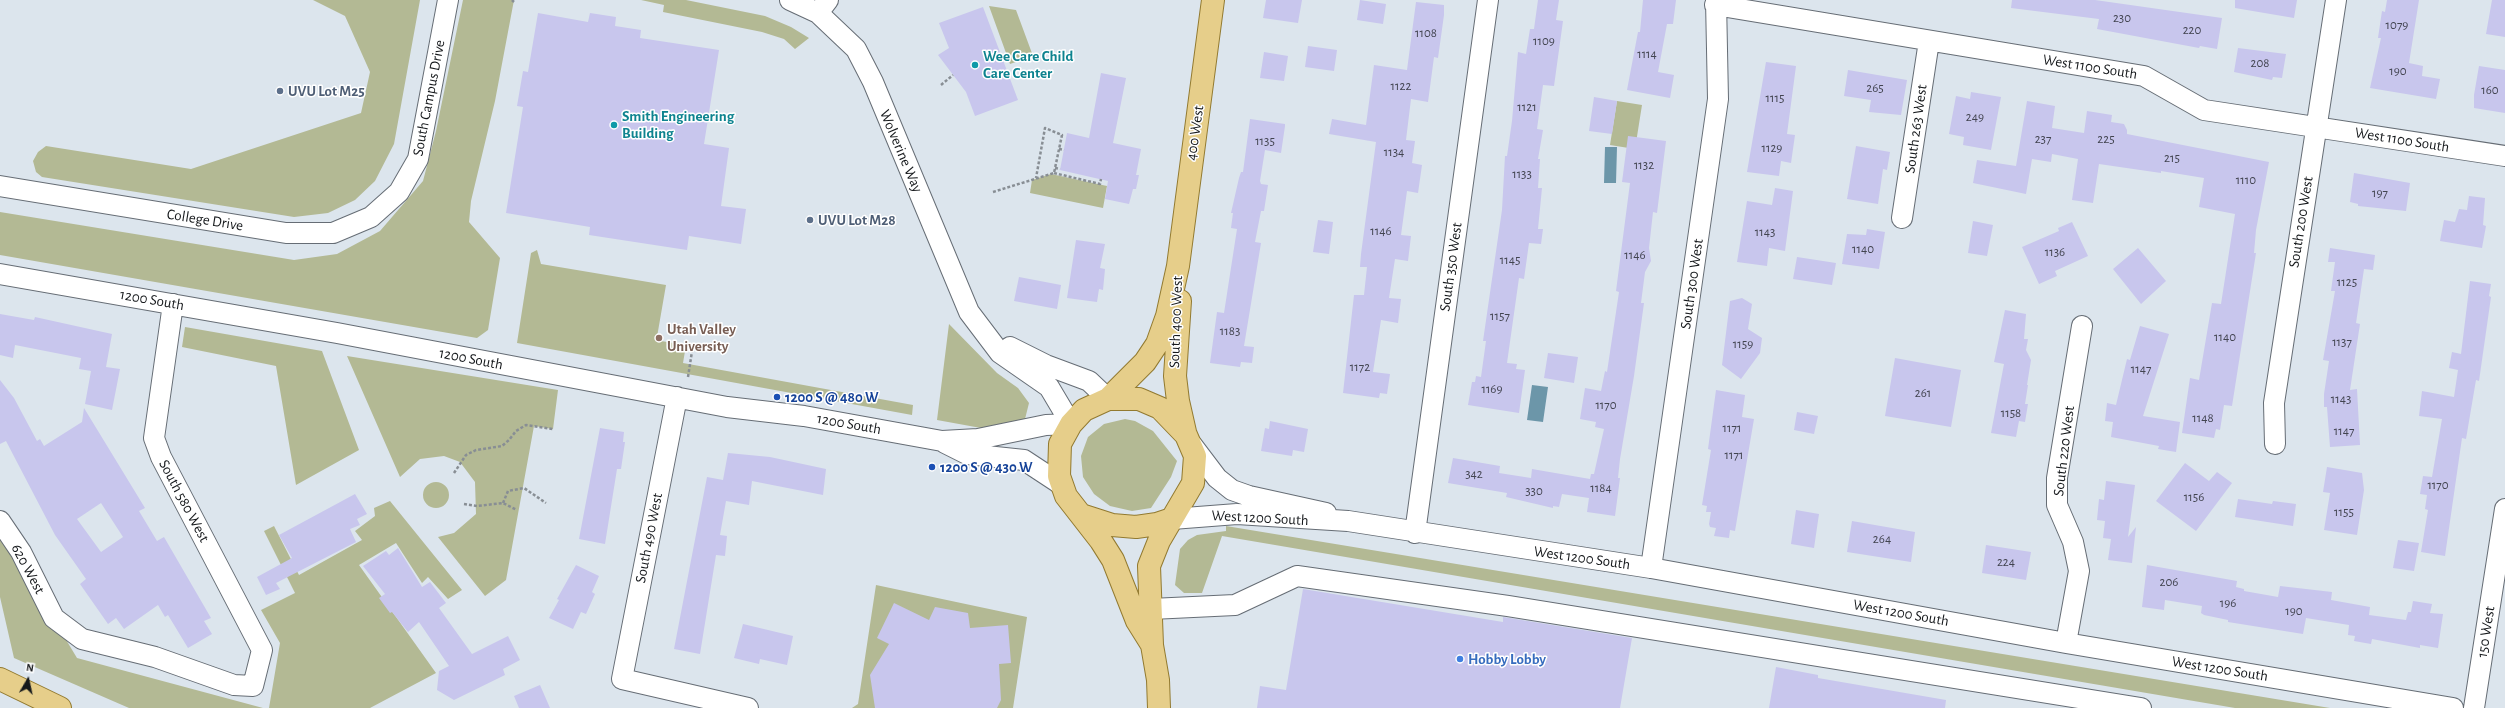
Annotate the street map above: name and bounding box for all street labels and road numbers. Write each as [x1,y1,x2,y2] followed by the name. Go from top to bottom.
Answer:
[409,38,449,158] street label: South Campus Drive
[2041,51,2139,83] street label: West 1100 South
[1901,83,1931,175] street label: South 263 West
[1182,104,1208,162] street label: 400 West
[875,107,927,195] street label: Wolverine Way
[2353,124,2451,156] street label: West 1100 South
[2285,175,2317,269] street label: South 200 West
[166,205,244,235] street label: College Drive
[1436,221,1466,313] street label: South 350 West
[1677,238,1707,330] street label: South 300 West
[1165,276,1187,368] street label: South 400 West
[119,286,185,314] street label: 1200 South
[438,344,504,374] street label: 1200 South
[2050,405,2078,497] street label: South 220 West
[816,410,882,438] street label: 1200 South
[155,457,213,545] street label: South 580 West
[631,491,667,585] street label: South 490 West
[1211,506,1309,530] street label: West 1200 South
[7,541,49,597] street label: 620 West
[1533,542,1631,574] street label: West 1200 South
[1852,596,1950,630] street label: West 1200 South
[2473,605,2499,659] street label: 150 West
[2171,653,2269,685] street label: West 1200 South

